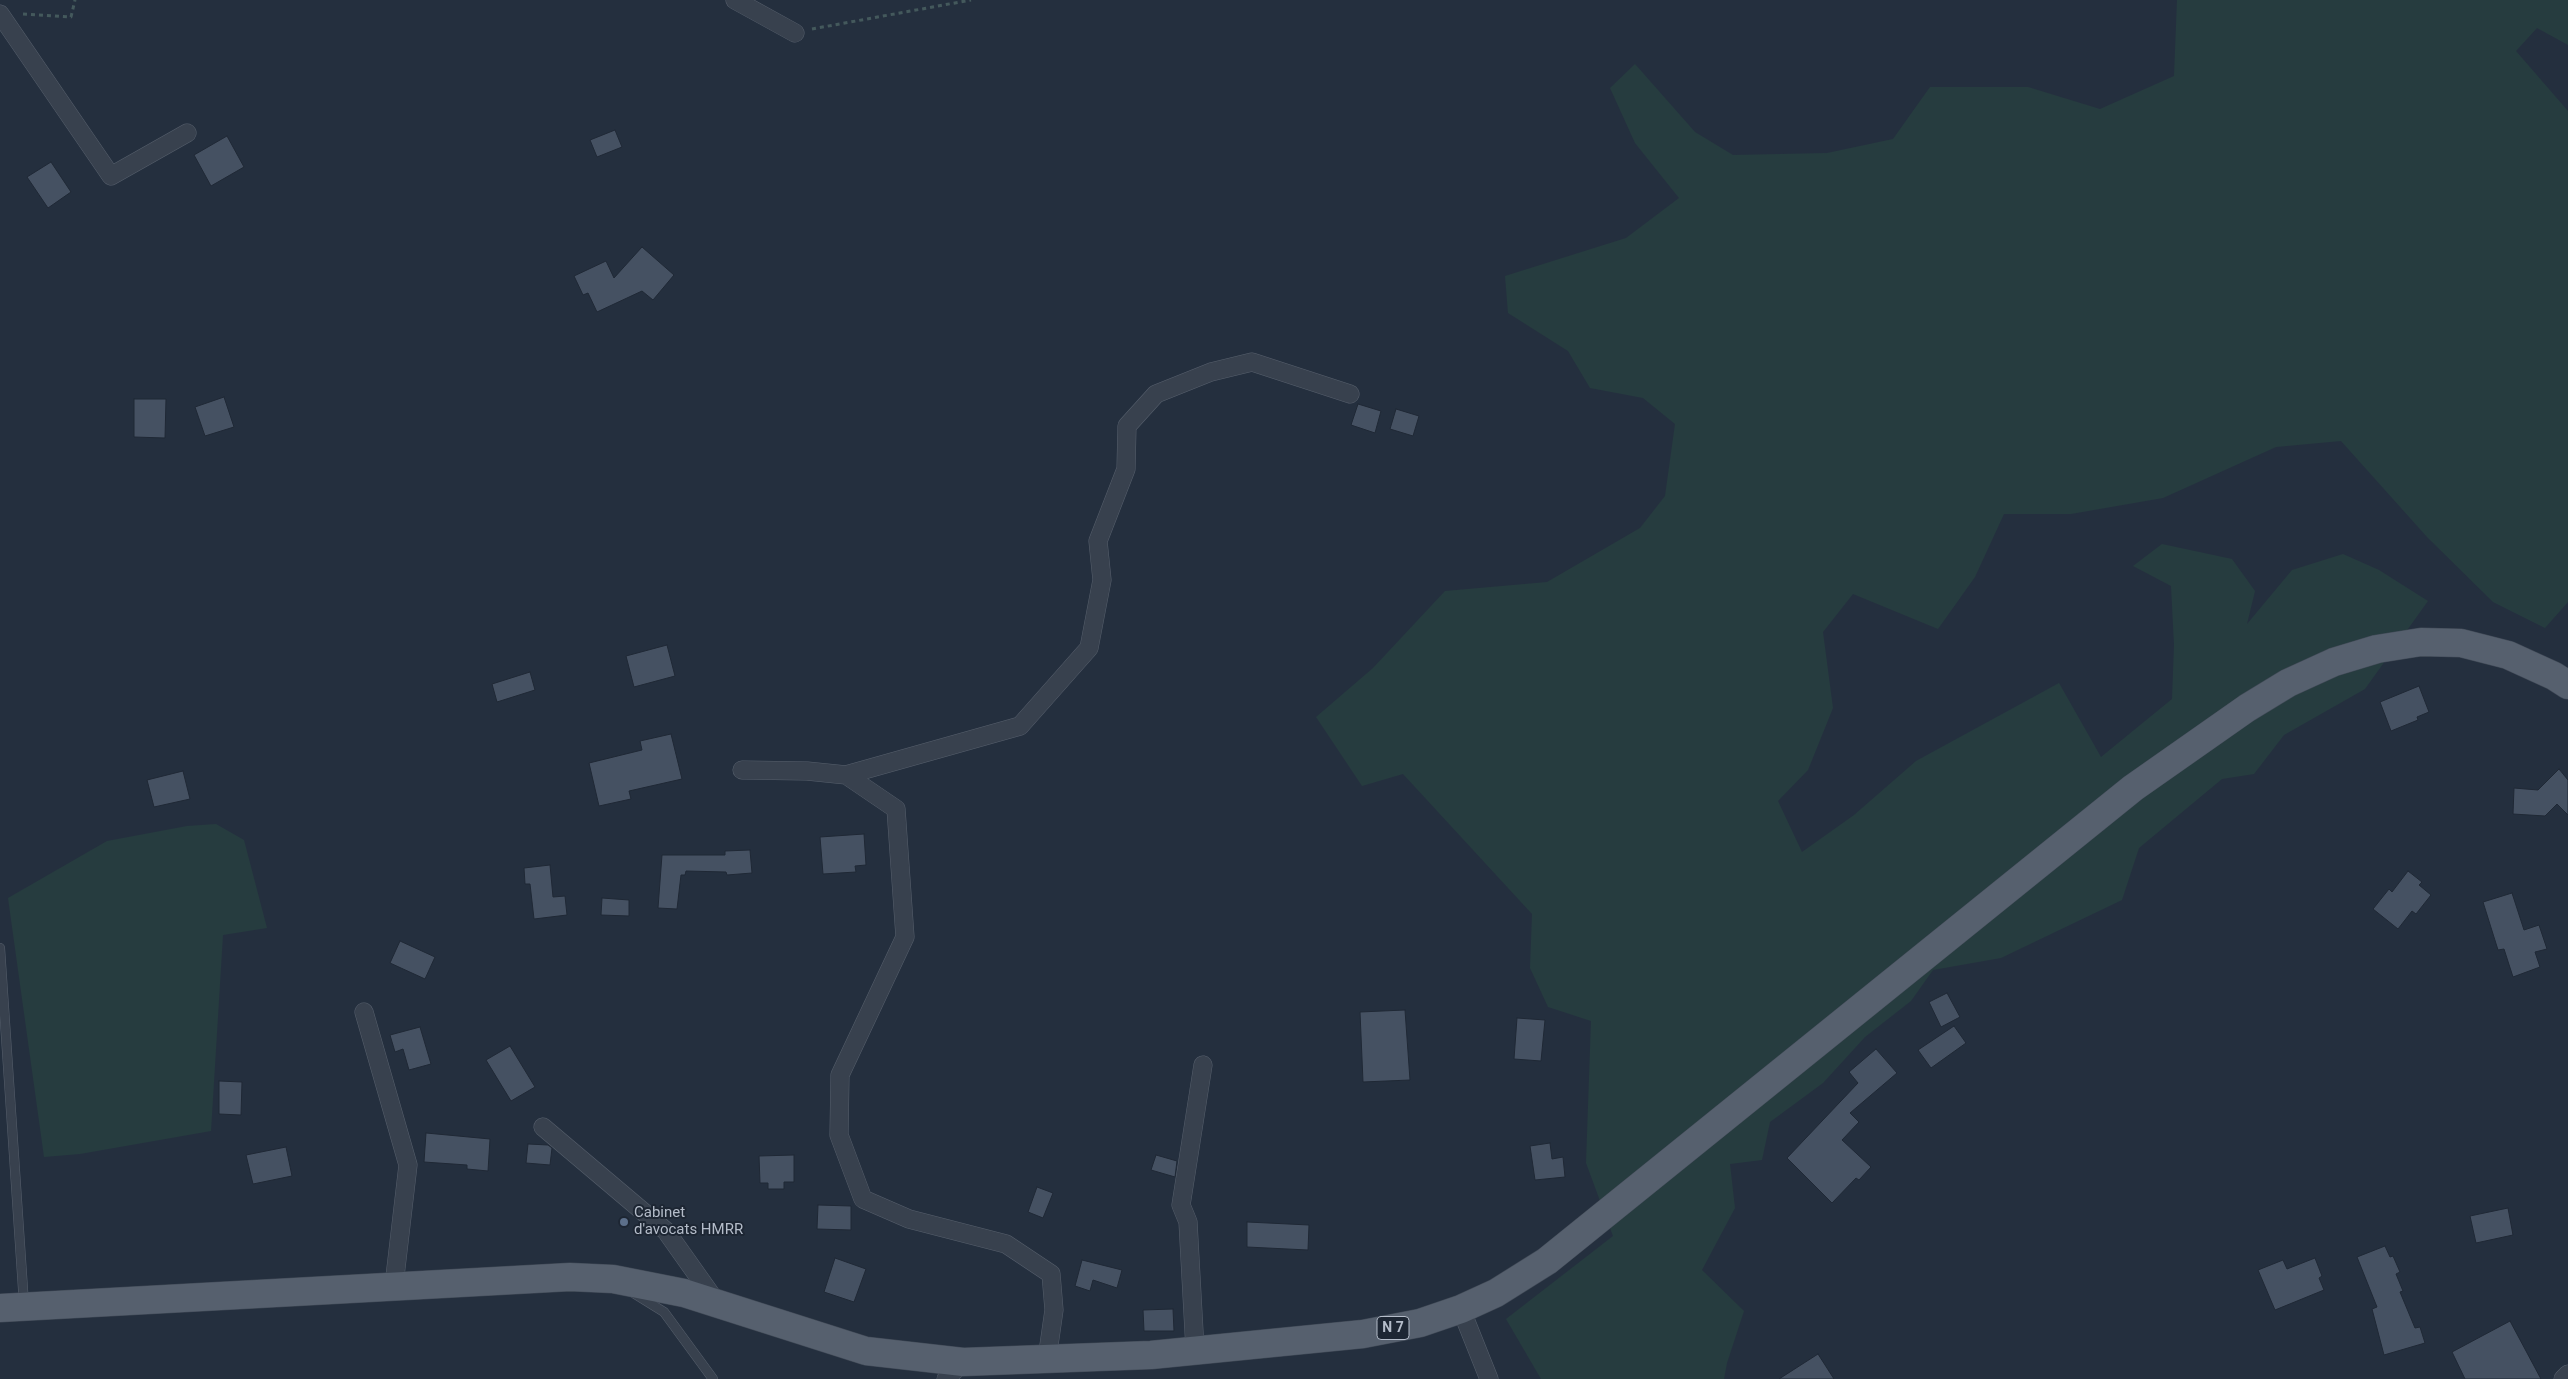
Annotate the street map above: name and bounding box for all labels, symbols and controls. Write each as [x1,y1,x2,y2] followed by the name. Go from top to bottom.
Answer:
[634,1204,743,1239] place label: Cabinet d'avocats HMRR
[618,1216,630,1228] marker: Cabinet d'avocats HMRR
[1377,1316,1409,1340] road number: N 7

